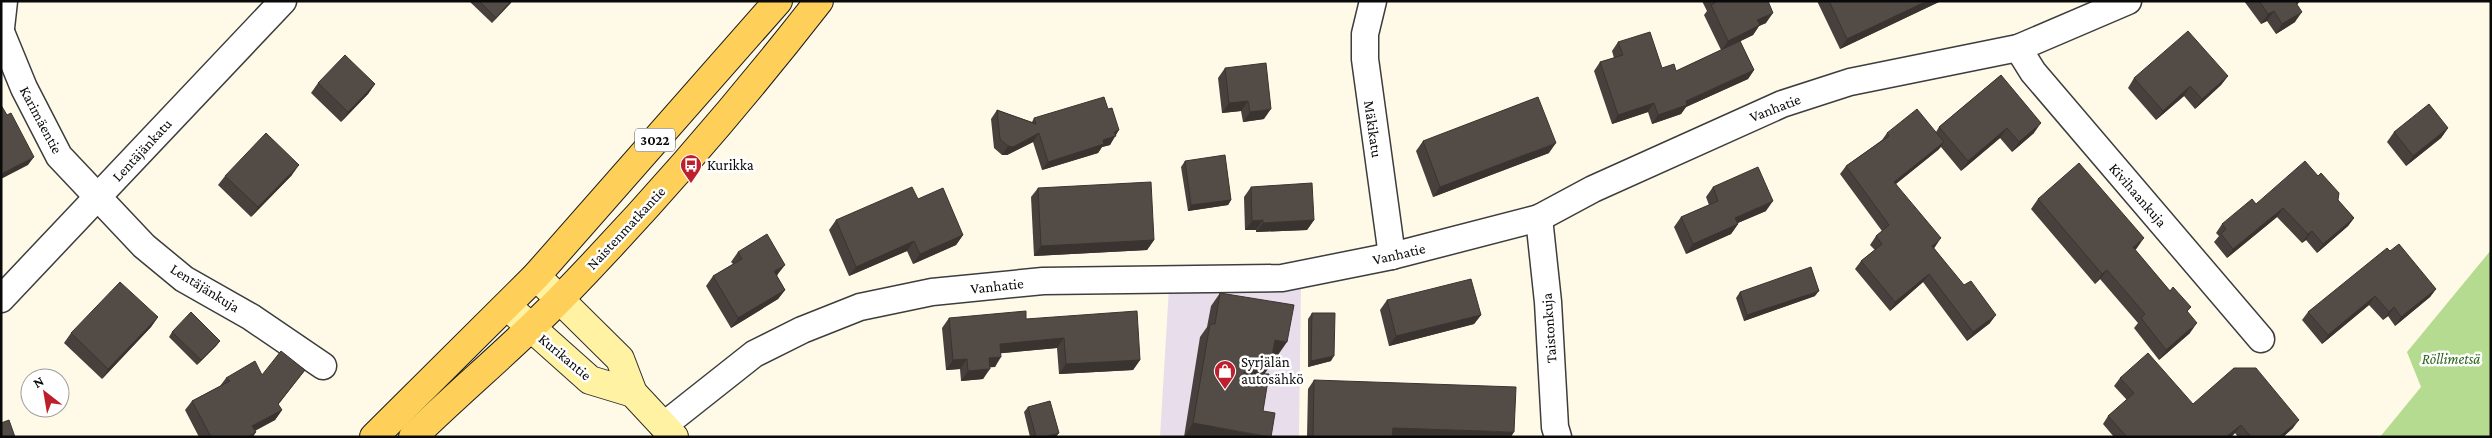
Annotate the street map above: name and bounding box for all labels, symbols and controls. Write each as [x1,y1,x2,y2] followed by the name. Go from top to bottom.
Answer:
[17,84,66,157] street label: Karimäentie
[1747,91,1803,125] street label: Vanhatie
[1361,99,1385,159] street label: Mäkikatu
[109,115,176,185] street label: Lentäjänkatu
[635,128,675,152] road number: 3022
[679,153,703,184] bus stop icon: Kurikka
[707,157,754,173] place label: Kurikka
[2105,160,2170,231] street label: Kivihaankuja
[583,183,669,273] street label: Naistenmatkantie
[1371,240,1427,268] street label: Vanhatie
[167,260,242,316] street label: Lentäjänkuja
[970,275,1025,297] street label: Vanhatie
[1539,292,1560,364] street label: Taistonkuja
[536,331,595,384] street label: Kurikantie
[2422,351,2480,367] park label: Röllimetsä
[1241,354,1304,387] place label: Syrjälän autosähkö
[1213,359,1237,390] shop icon: Syrjälän autosähkö
[20,368,70,418] north arrow
[30,372,47,391] text: N

